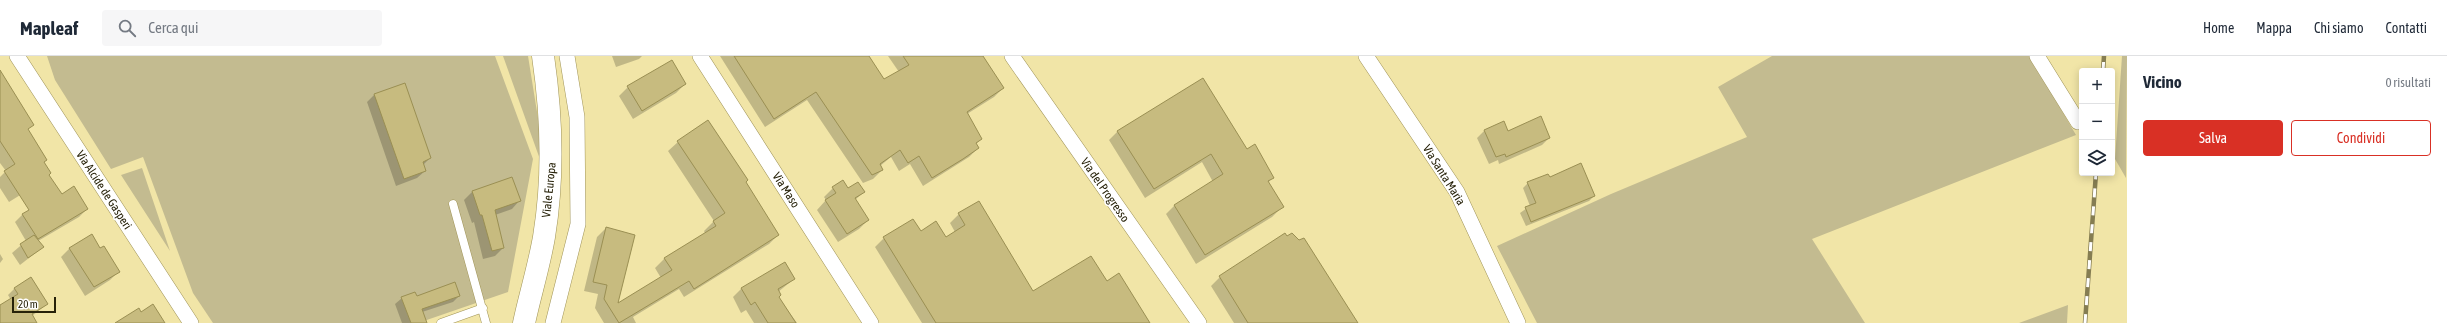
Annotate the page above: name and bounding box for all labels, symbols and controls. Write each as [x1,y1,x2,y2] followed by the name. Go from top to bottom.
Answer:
[102,10,382,46] search box
[20,17,78,39] text: Mapleaf
[116,17,138,39] icon: search
[148,19,199,36] text: Cerca qui
[2203,20,2234,36] text: Home
[2256,20,2292,36] text: Mappa
[2314,20,2364,36] text: Chi siamo
[2386,20,2427,36] text: Contatti
[2079,68,2115,176] map controls
[2079,68,2115,104] button: +
[2143,72,2182,92] text: Vicino
[2385,75,2431,90] text: 0 risultati
[2079,104,2115,140] button: −
[2143,120,2283,156] button: Salva
[2291,120,2431,156] button: Condividi
[2079,140,2115,176] button: layers
[1420,142,1468,208] street label: Via Santa Maria
[73,148,135,232] street label: Via Alcide de Gasperi
[1078,155,1132,225] street label: Via del Progresso
[539,162,559,218] street label: Viale Europa
[769,170,803,211] street label: Via Maso
[12,295,56,314] scale bar
[18,298,38,310] text: 20 m

